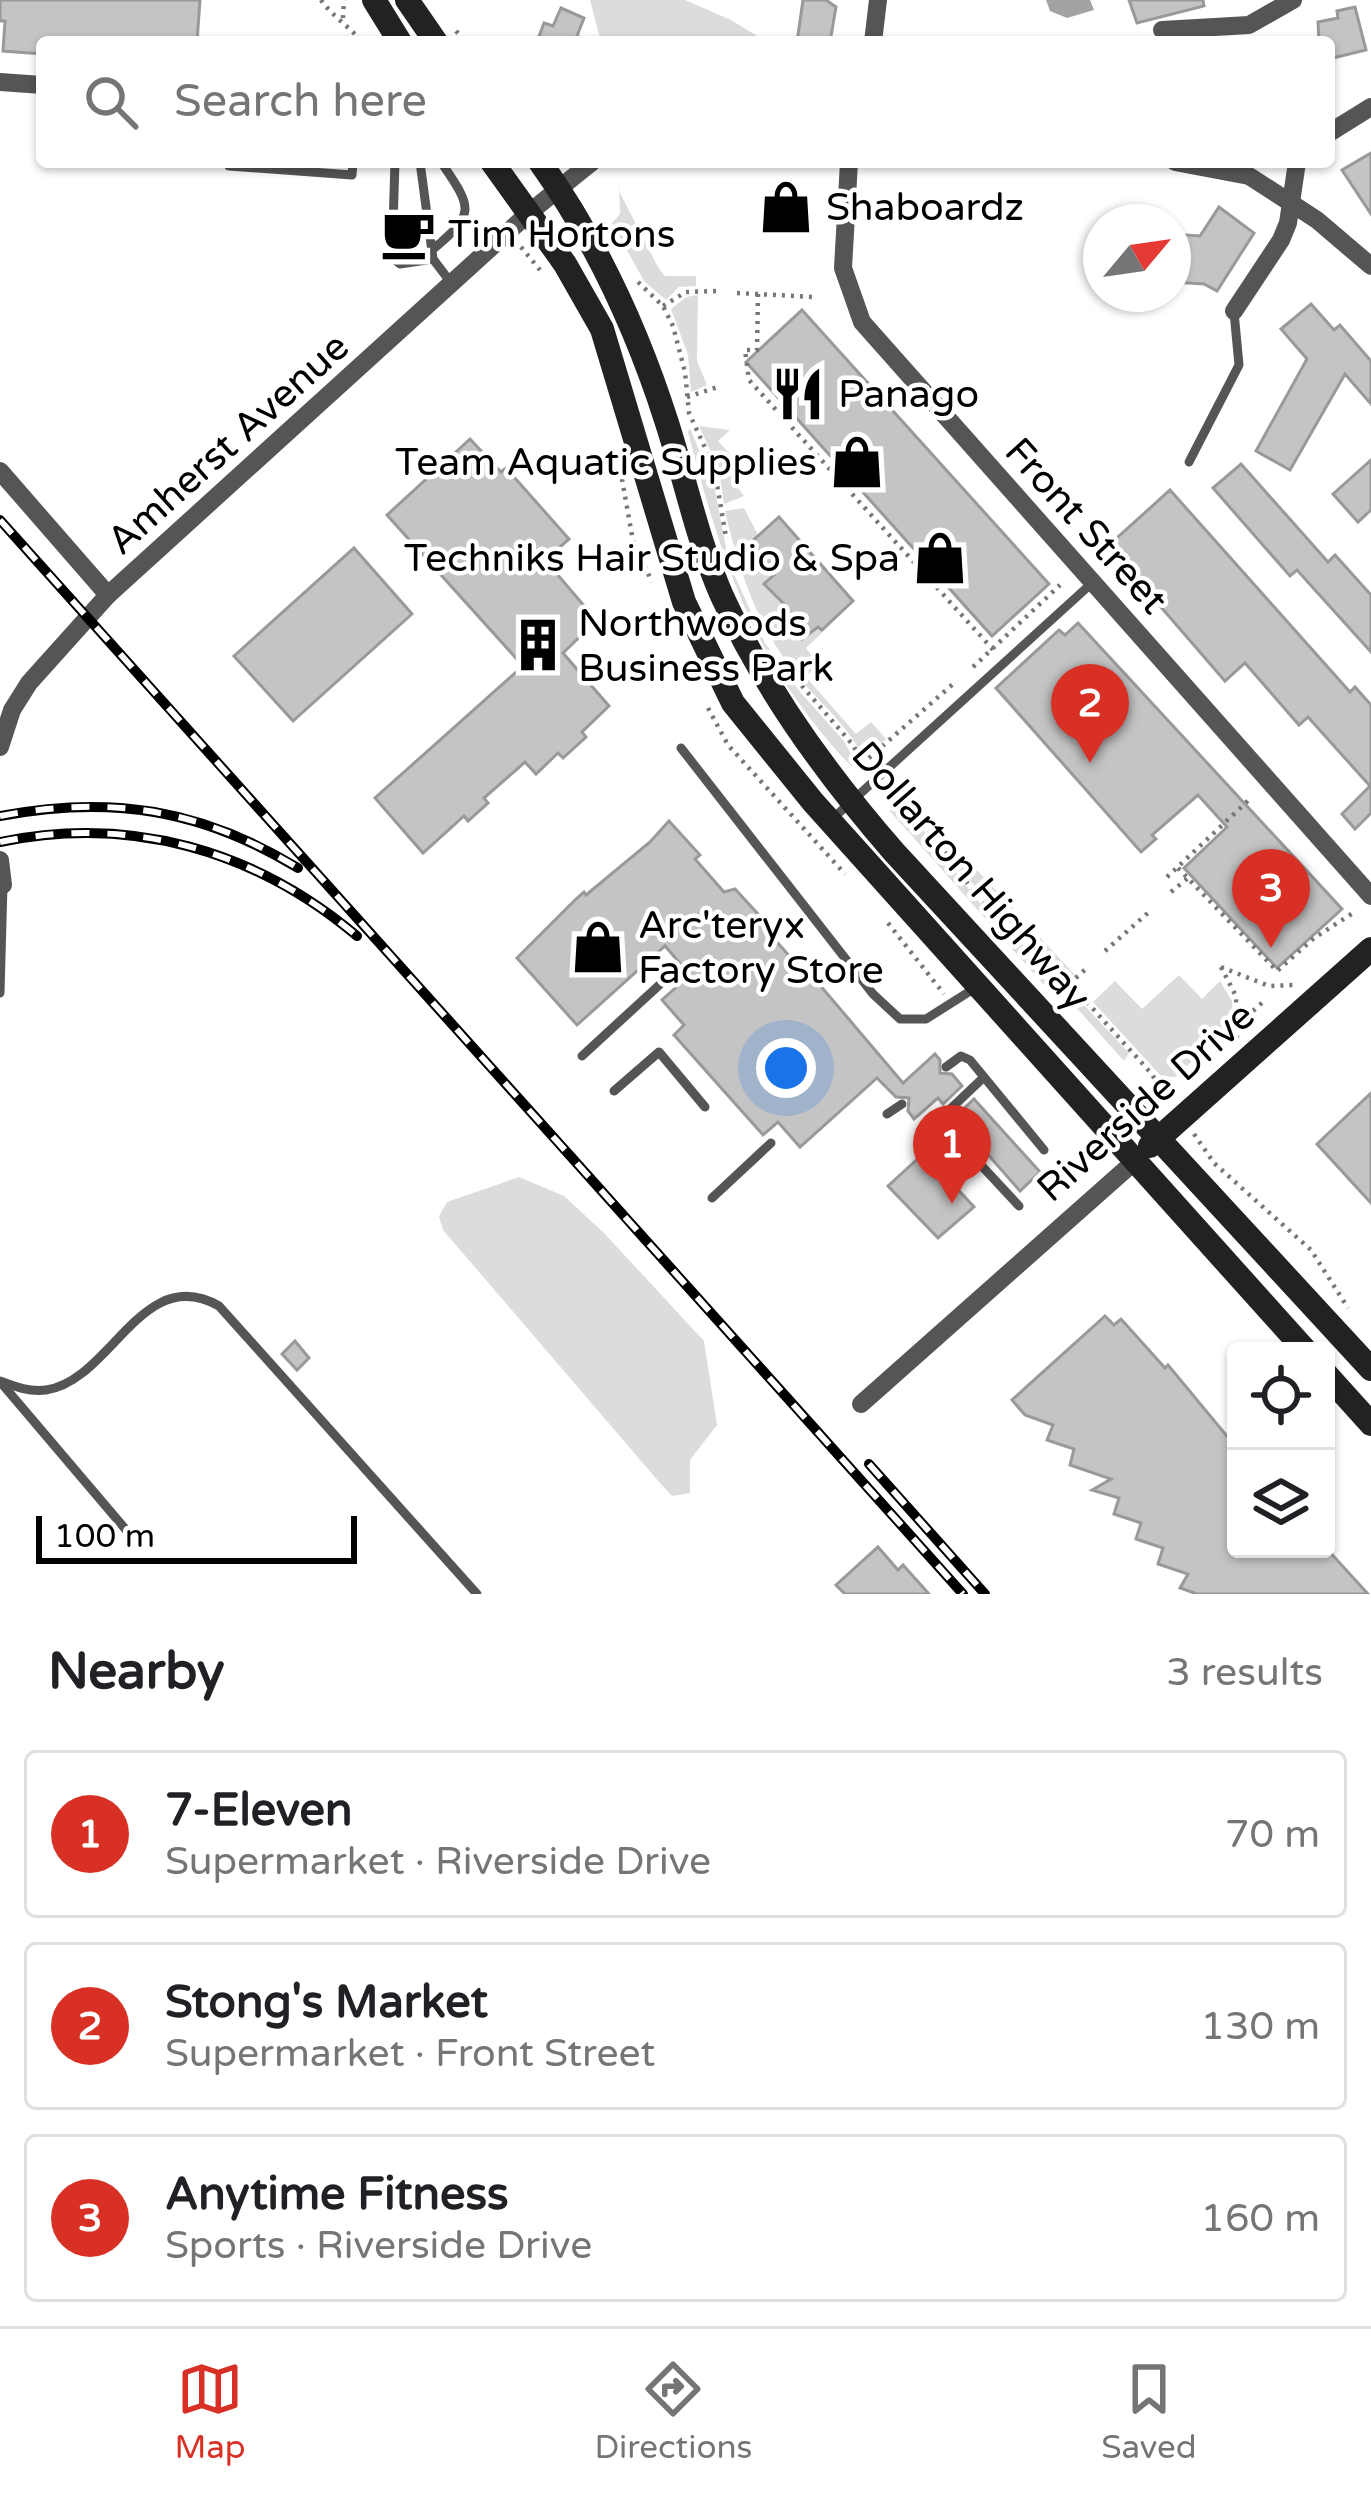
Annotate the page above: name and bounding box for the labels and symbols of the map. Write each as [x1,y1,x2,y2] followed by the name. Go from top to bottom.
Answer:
[757,178,815,236] shop icon: Shaboardz
[826,184,1024,231] place label: Shaboardz
[1083,204,1191,312] north arrow
[379,205,437,263] cafe icon: Tim Hortons
[448,211,675,258] place label: Tim Hortons
[98,323,358,565] street label: Amherst Avenue
[769,365,827,423] restaurant icon: Panago
[838,371,979,418] place label: Panago
[995,428,1177,624] street label: Front Street
[828,433,886,491] shop icon: Team Aquatic Supplies
[395,439,817,486] place label: Team Aquatic Supplies
[911,529,969,587] shop icon: Techniks Hair Studio & Spa
[404,535,900,582] place label: Techniks Hair Studio & Spa
[578,600,834,692] place label: Northwoods Business Park
[509,616,567,674] building icon: Northwoods Business Park
[1051,664,1129,763] pin: 2
[841,732,1101,1020] street label: Dollarton Highway
[1232,849,1310,948] pin: 3
[638,902,884,994] place label: Arc'teryx Factory Store
[569,918,627,976] shop icon: Arc'teryx Factory Store
[1028,992,1264,1212] street label: Riverside Drive
[756,1038,816,1098] your location
[913,1105,991,1204] pin: 1
[36,1510,357,1563] scale bar

